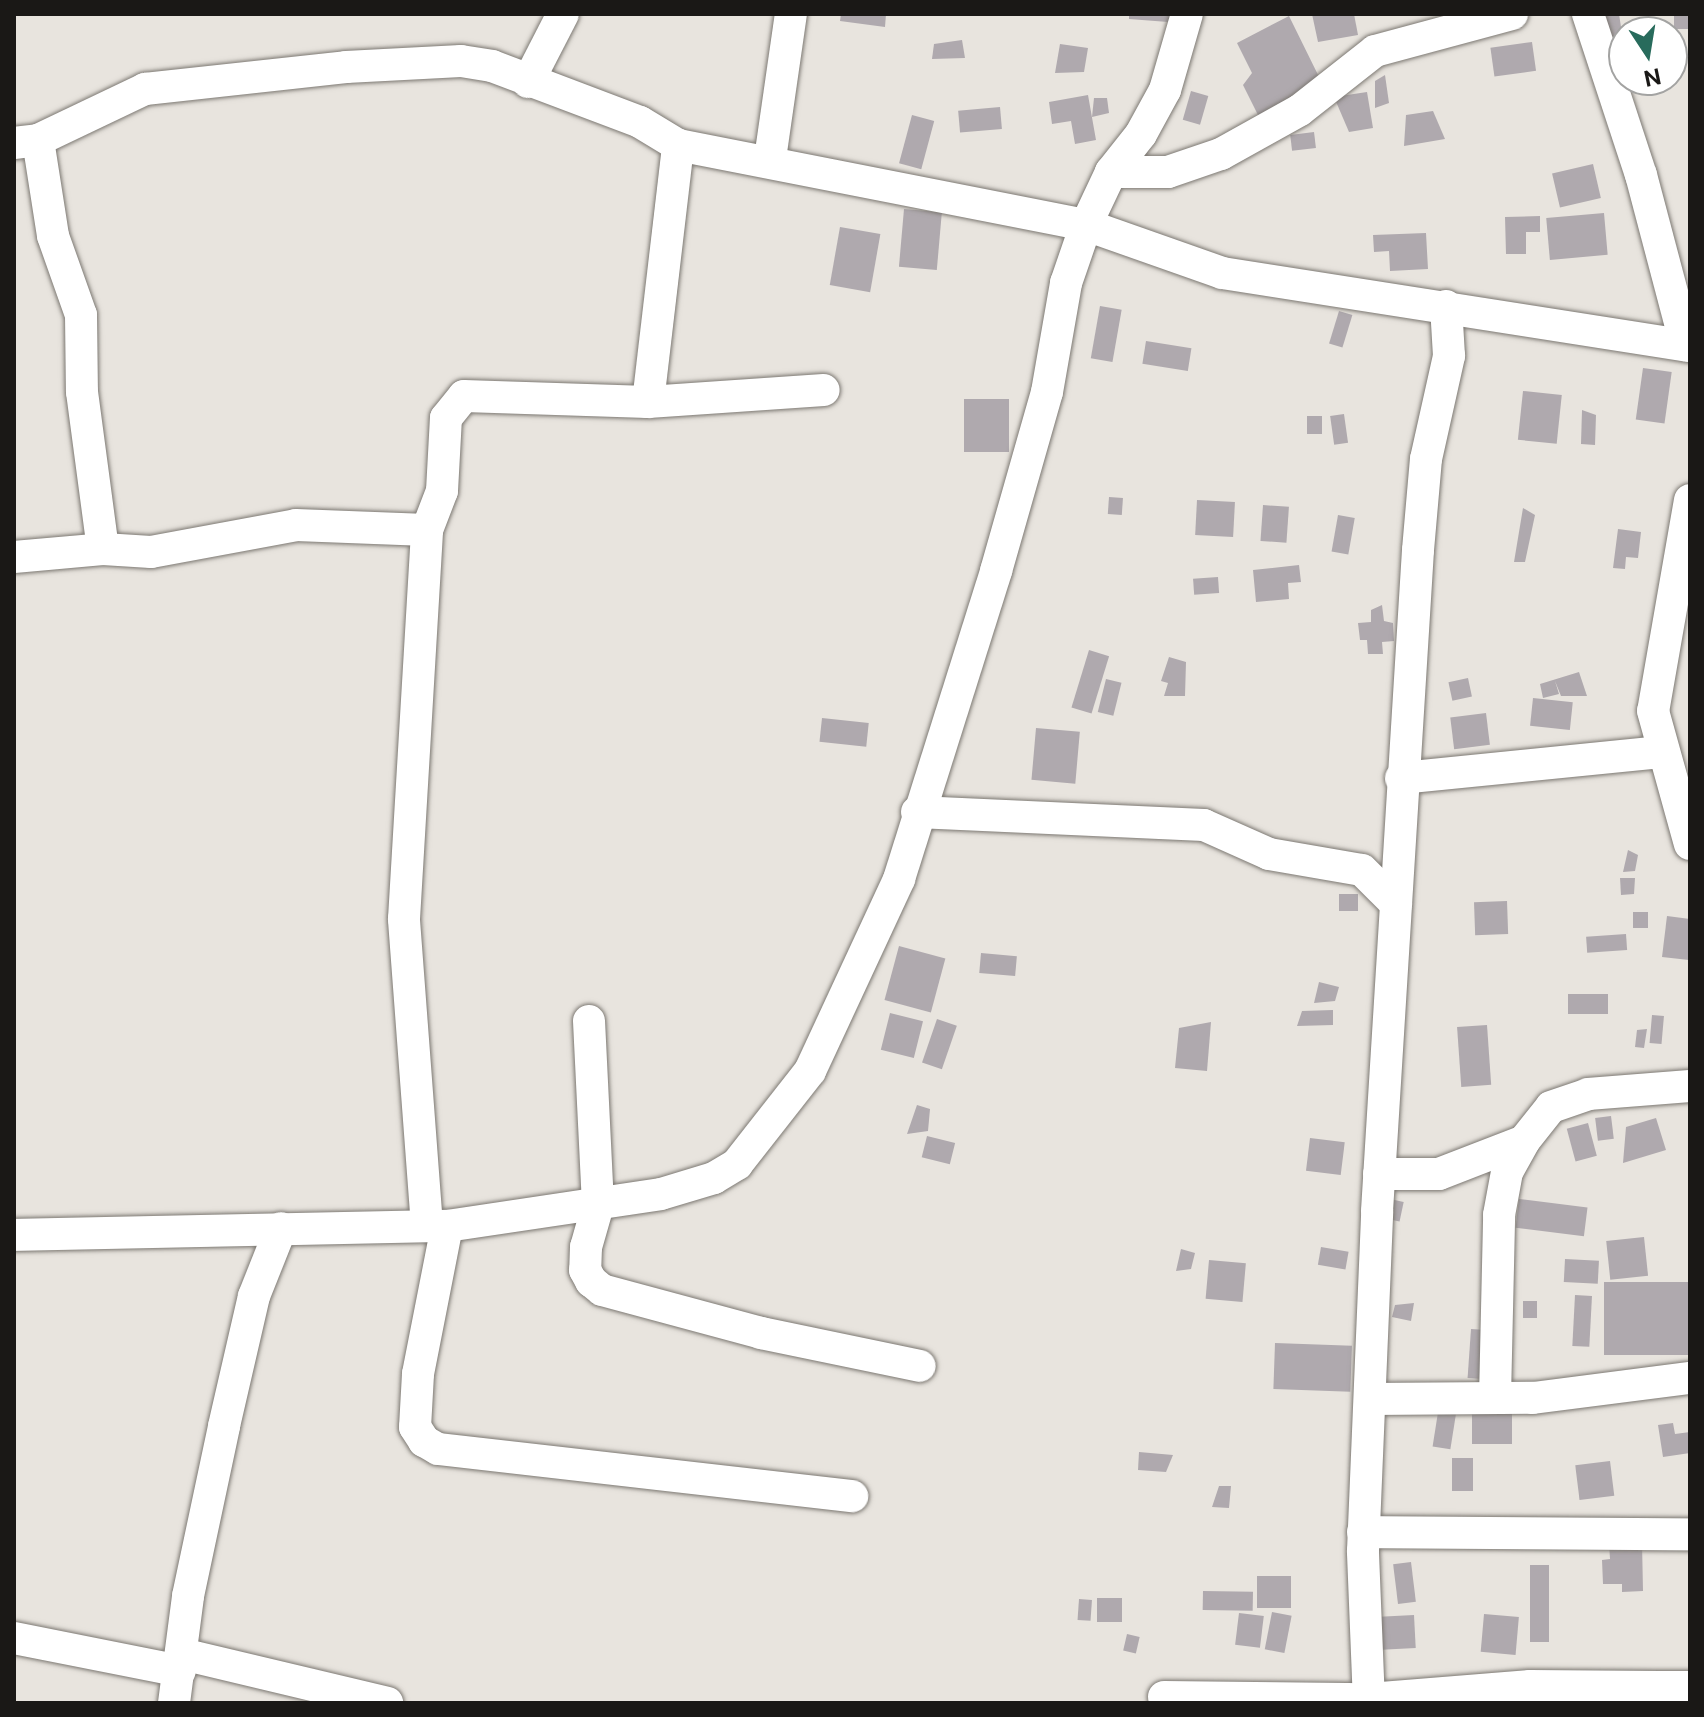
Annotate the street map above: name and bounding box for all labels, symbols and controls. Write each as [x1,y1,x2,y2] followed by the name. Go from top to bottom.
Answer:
[1608,16,1688,96] north arrow
[1641,63,1664,92] text: N

